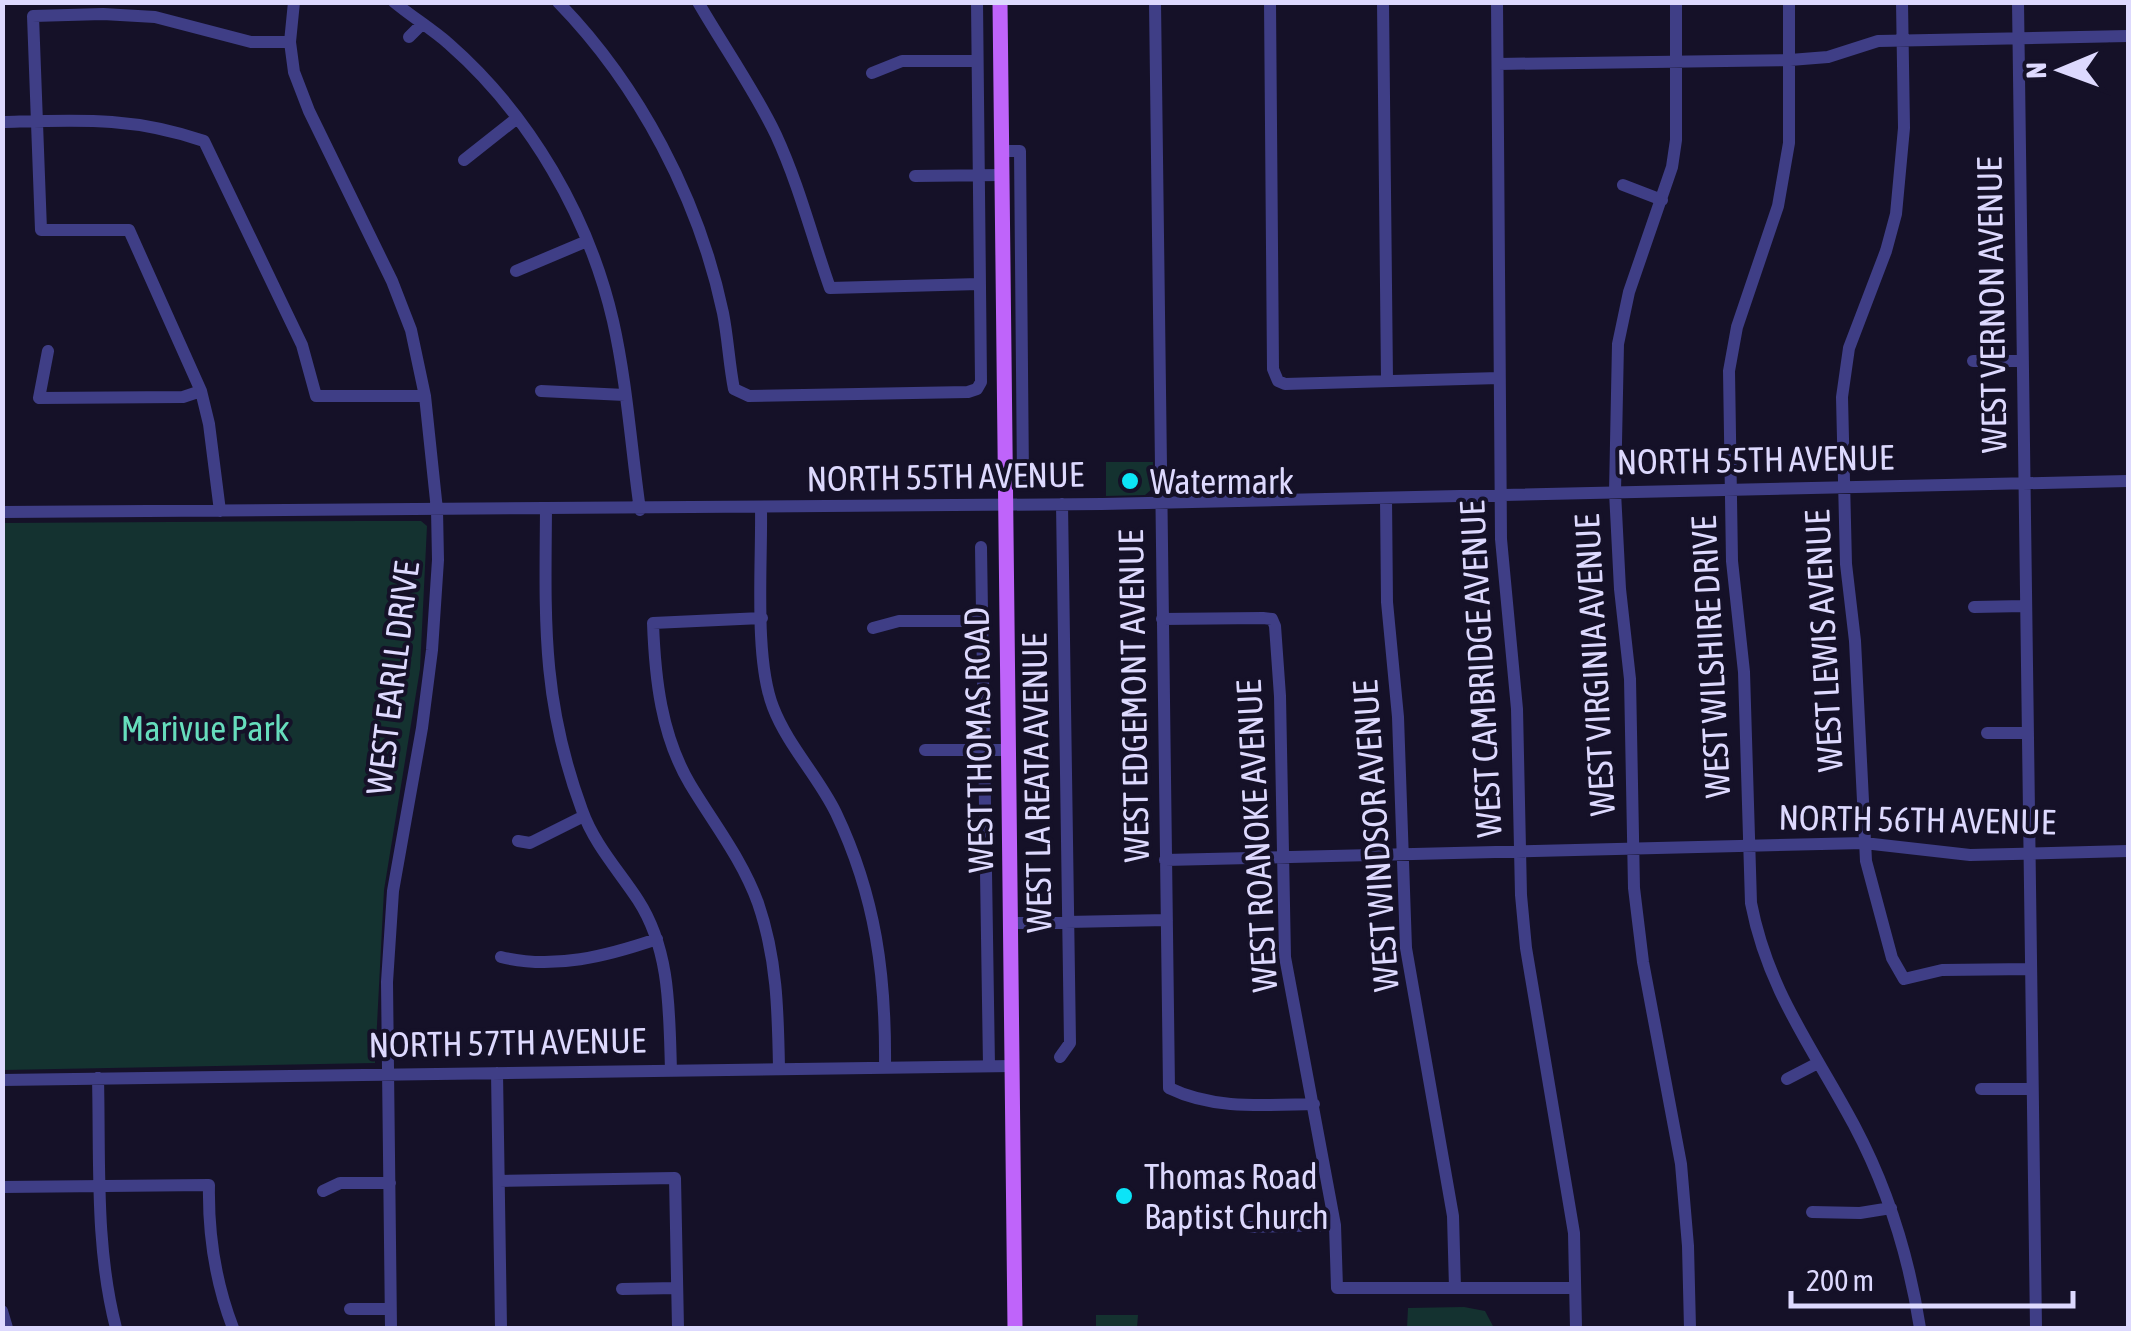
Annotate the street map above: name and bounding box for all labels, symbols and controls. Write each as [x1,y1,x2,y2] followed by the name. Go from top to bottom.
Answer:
[2011,20,2111,120] north arrow
[2020,62,2052,79] text: N
[1968,157,2014,453] street label: WEST VERNON AVENUE
[1616,437,1894,481] street label: NORTH 55TH AVENUE
[806,454,1084,498] street label: NORTH 55TH AVENUE
[1150,461,1294,501] place label: Watermark
[1119,470,1141,492] marker: Watermark
[1451,500,1509,838] street label: WEST CAMBRIDGE AVENUE
[1796,509,1850,773] street label: WEST LEWIS AVENUE
[1566,513,1622,817] street label: WEST VIRGINIA AVENUE
[1683,515,1737,799] street label: WEST WILSHIRE DRIVE
[1110,529,1156,863] street label: WEST EDGEMONT AVENUE
[358,559,426,797] street label: WEST EARLL DRIVE
[956,607,1000,873] street label: WEST THOMAS ROAD
[1013,633,1059,933] street label: WEST LA REATA AVENUE
[1228,679,1284,993] street label: WEST ROANOKE AVENUE
[1344,679,1406,993] street label: WEST WINDSOR AVENUE
[121,708,289,748] park label: Marivue Park
[1778,797,2056,841] street label: NORTH 56TH AVENUE
[368,1020,646,1064] street label: NORTH 57TH AVENUE
[1144,1156,1329,1236] place label: Thomas Road Baptist Church
[1113,1185,1135,1207] marker: Thomas Road Baptist Church
[1791,1246,2074,1308] scale bar
[1806,1263,1874,1297] text: 200 m

